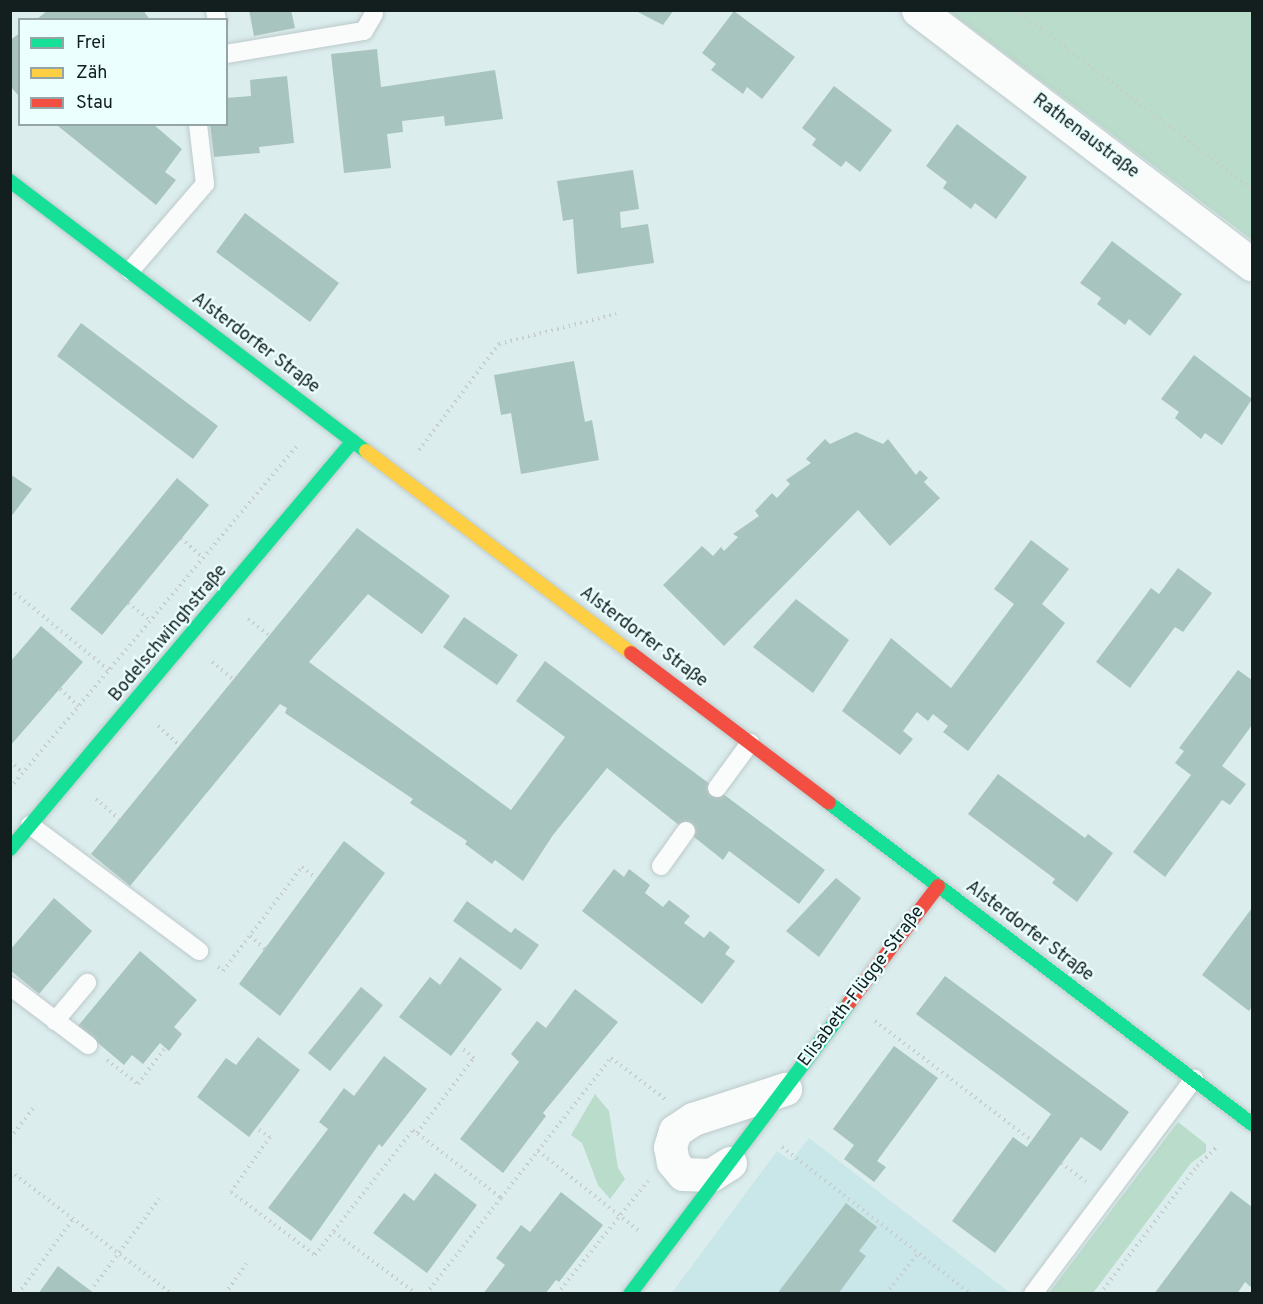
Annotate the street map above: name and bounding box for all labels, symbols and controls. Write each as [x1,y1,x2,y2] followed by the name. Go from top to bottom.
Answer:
[18,18,228,126] legend
[76,32,106,55] text: Frei
[76,62,107,85] text: Zäh
[1028,90,1142,184] street label: Rathenaustraße
[76,92,113,115] text: Stau
[187,289,323,399] street label: Alsterdorfer Straße
[105,561,233,707] street label: Bodelschwinghstraße
[575,583,711,693] street label: Alsterdorfer Straße
[961,877,1097,987] street label: Alsterdorfer Straße
[795,902,929,1072] street label: Elisabeth-Flügge-Straße

